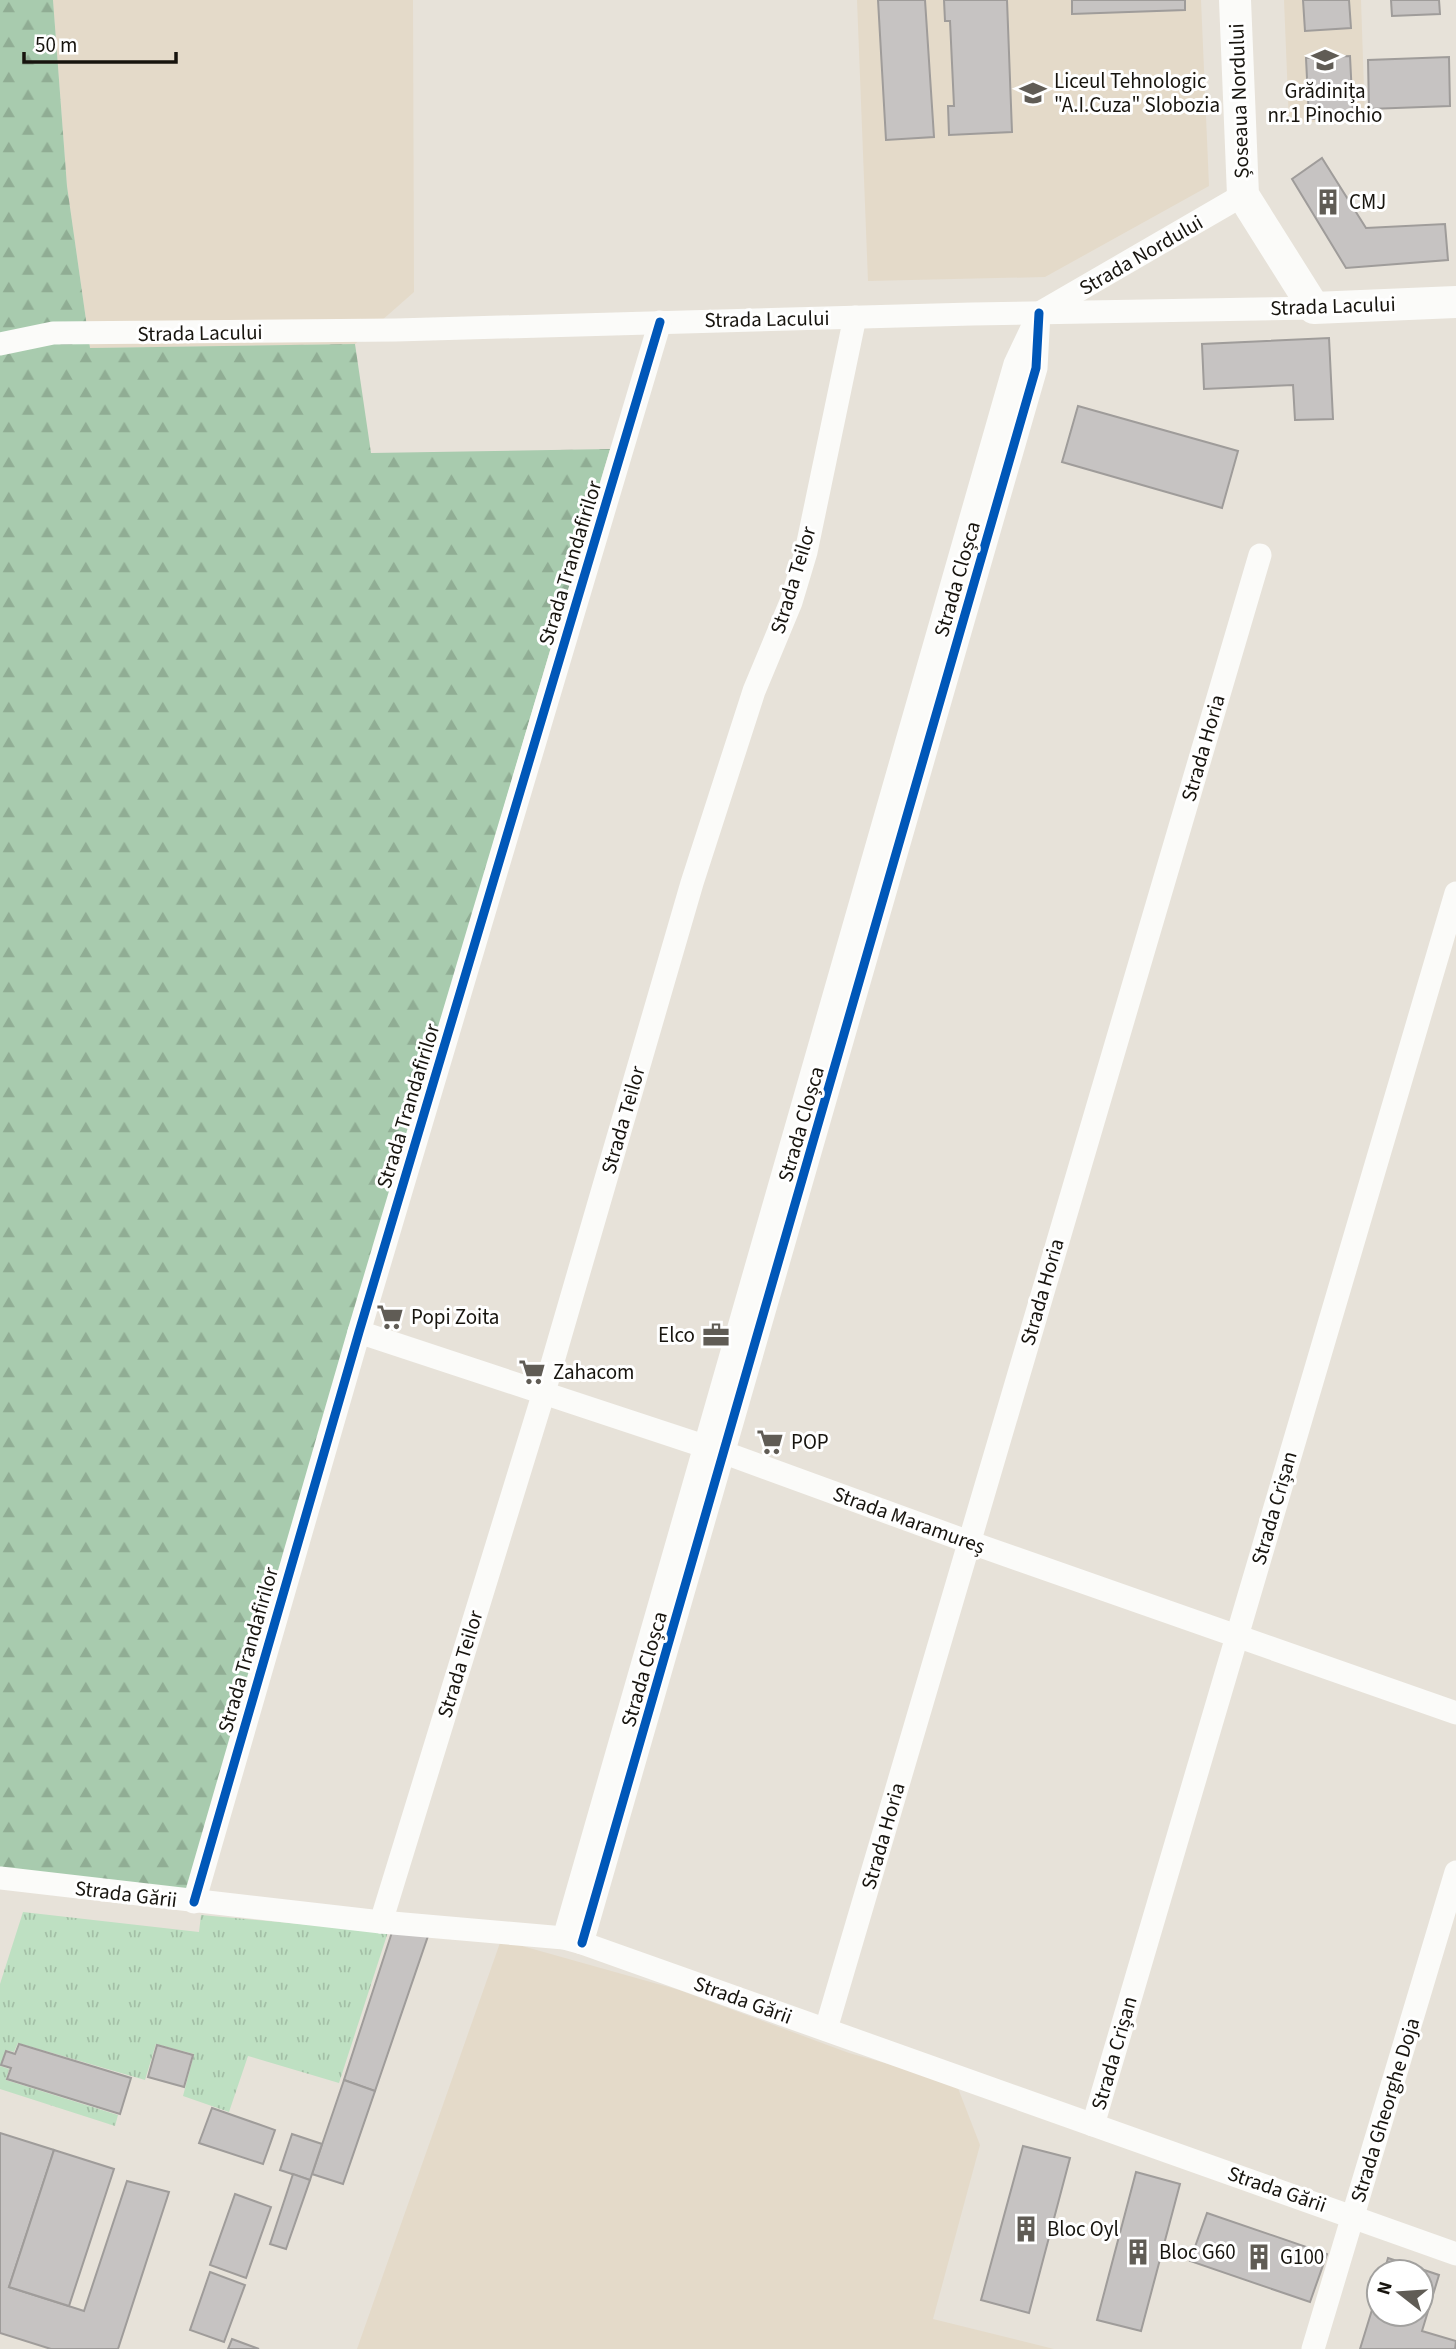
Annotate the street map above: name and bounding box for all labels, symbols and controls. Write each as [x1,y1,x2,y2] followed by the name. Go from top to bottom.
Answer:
[24,21,177,65] scale bar
[1221,23,1257,179] street label: Șoseaua Nordului
[35,30,77,60] text: 50 m
[1310,45,1340,75] school or university icon: Grădinița nr.1 Pinochio
[1054,66,1220,120] place label: Liceul Tehnologic "A.I.Cuza" Slobozia
[1268,76,1382,130] place label: Grădinița nr.1 Pinochio
[1018,78,1048,108] school or university icon: Liceul Tehnologic "A.I.Cuza" Slobozia
[1313,187,1343,217] building icon: CMJ
[1349,187,1386,217] place label: CMJ
[1073,207,1209,303] street label: Strada Nordului
[1270,289,1396,323] street label: Strada Lacului
[704,303,830,335] street label: Strada Lacului
[137,317,263,349] street label: Strada Lacului
[531,476,610,649] street label: Strada Trandafirilor
[926,518,988,640] street label: Strada Cloșca
[762,522,824,638] street label: Strada Teilor
[1173,691,1233,805] street label: Strada Horia
[369,1019,448,1192] street label: Strada Trandafirilor
[593,1062,653,1178] street label: Strada Teilor
[770,1063,832,1185] street label: Strada Cloșca
[1012,1235,1072,1349] street label: Strada Horia
[375,1302,405,1332] supermarket icon: Popi Zoita
[411,1302,499,1332] place label: Popi Zoita
[658,1320,695,1350] place label: Elco
[701,1320,731,1350] office icon: Elco
[517,1357,547,1387] supermarket icon: Zahacom
[553,1357,635,1387] place label: Zahacom
[755,1427,785,1457] supermarket icon: POP
[791,1427,829,1457] place label: POP
[1243,1448,1305,1568] street label: Strada Crișan
[829,1479,989,1562] street label: Strada Maramureș
[210,1563,286,1736] street label: Strada Trandafirilor
[429,1606,491,1722] street label: Strada Teilor
[613,1608,675,1730] street label: Strada Cloșca
[853,1779,913,1893] street label: Strada Horia
[73,1873,179,1915] street label: Strada Gării
[690,1968,796,2032] street label: Strada Gării
[1083,1993,1145,2113] street label: Strada Crișan
[1343,2014,1427,2206] street label: Strada Gheorghe Doja
[1224,2158,1330,2220] street label: Strada Gării
[1011,2214,1041,2244] building icon: Bloc Oyl
[1047,2214,1119,2244] place label: Bloc Oyl
[1123,2237,1153,2267] building icon: Bloc G60
[1159,2237,1236,2267] place label: Bloc G60
[1244,2242,1274,2272] building icon: G100
[1280,2242,1324,2272] place label: G100
[1365,2258,1435,2328] north arrow
[1370,2278,1400,2298] text: N

